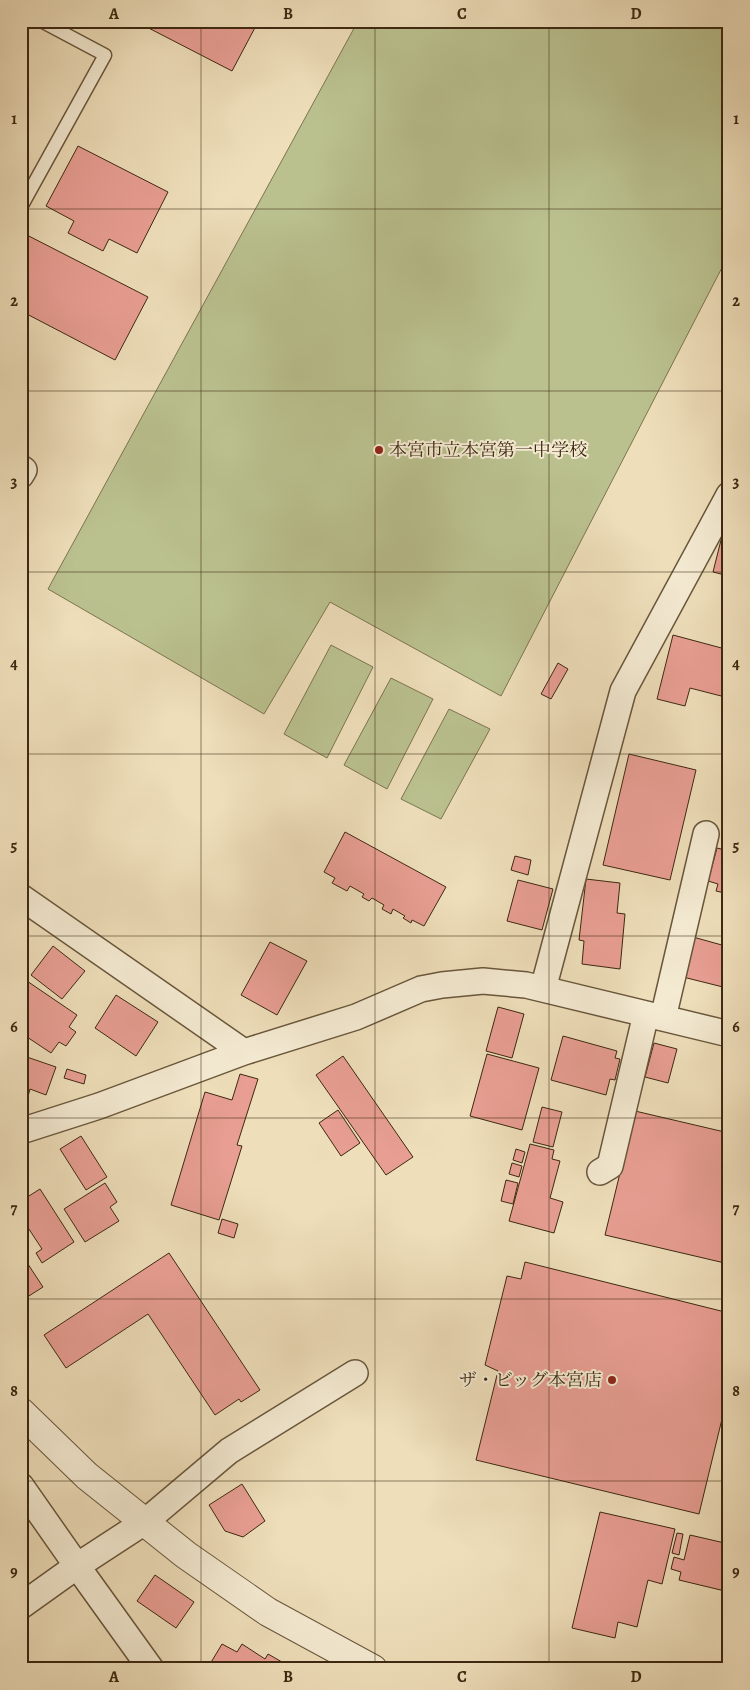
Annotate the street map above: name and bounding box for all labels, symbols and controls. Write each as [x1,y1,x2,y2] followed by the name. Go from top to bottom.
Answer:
[108,3,120,25] text: A
[283,3,293,25] text: B
[457,3,467,25] text: C
[630,3,642,25] text: D
[11,108,17,130] text: 1
[733,108,739,130] text: 1
[10,290,18,312] text: 2
[732,290,740,312] text: 2
[389,438,587,462] place label: 本宮市立本宮第一中学校
[373,444,385,456] marker: 本宮市立本宮第一中学校
[11,471,18,493] text: 3
[733,471,740,493] text: 3
[10,653,18,675] text: 4
[732,653,740,675] text: 4
[11,835,18,857] text: 5
[733,835,740,857] text: 5
[10,1016,18,1038] text: 6
[732,1016,740,1038] text: 6
[11,1198,18,1220] text: 7
[733,1198,740,1220] text: 7
[459,1368,602,1392] place label: ザ・ビッグ本宮店
[606,1374,618,1386] marker: ザ・ビッグ本宮店
[10,1380,18,1402] text: 8
[732,1380,740,1402] text: 8
[10,1561,18,1583] text: 9
[732,1561,740,1583] text: 9
[108,1666,120,1688] text: A
[283,1666,293,1688] text: B
[457,1666,467,1688] text: C
[630,1666,642,1688] text: D

